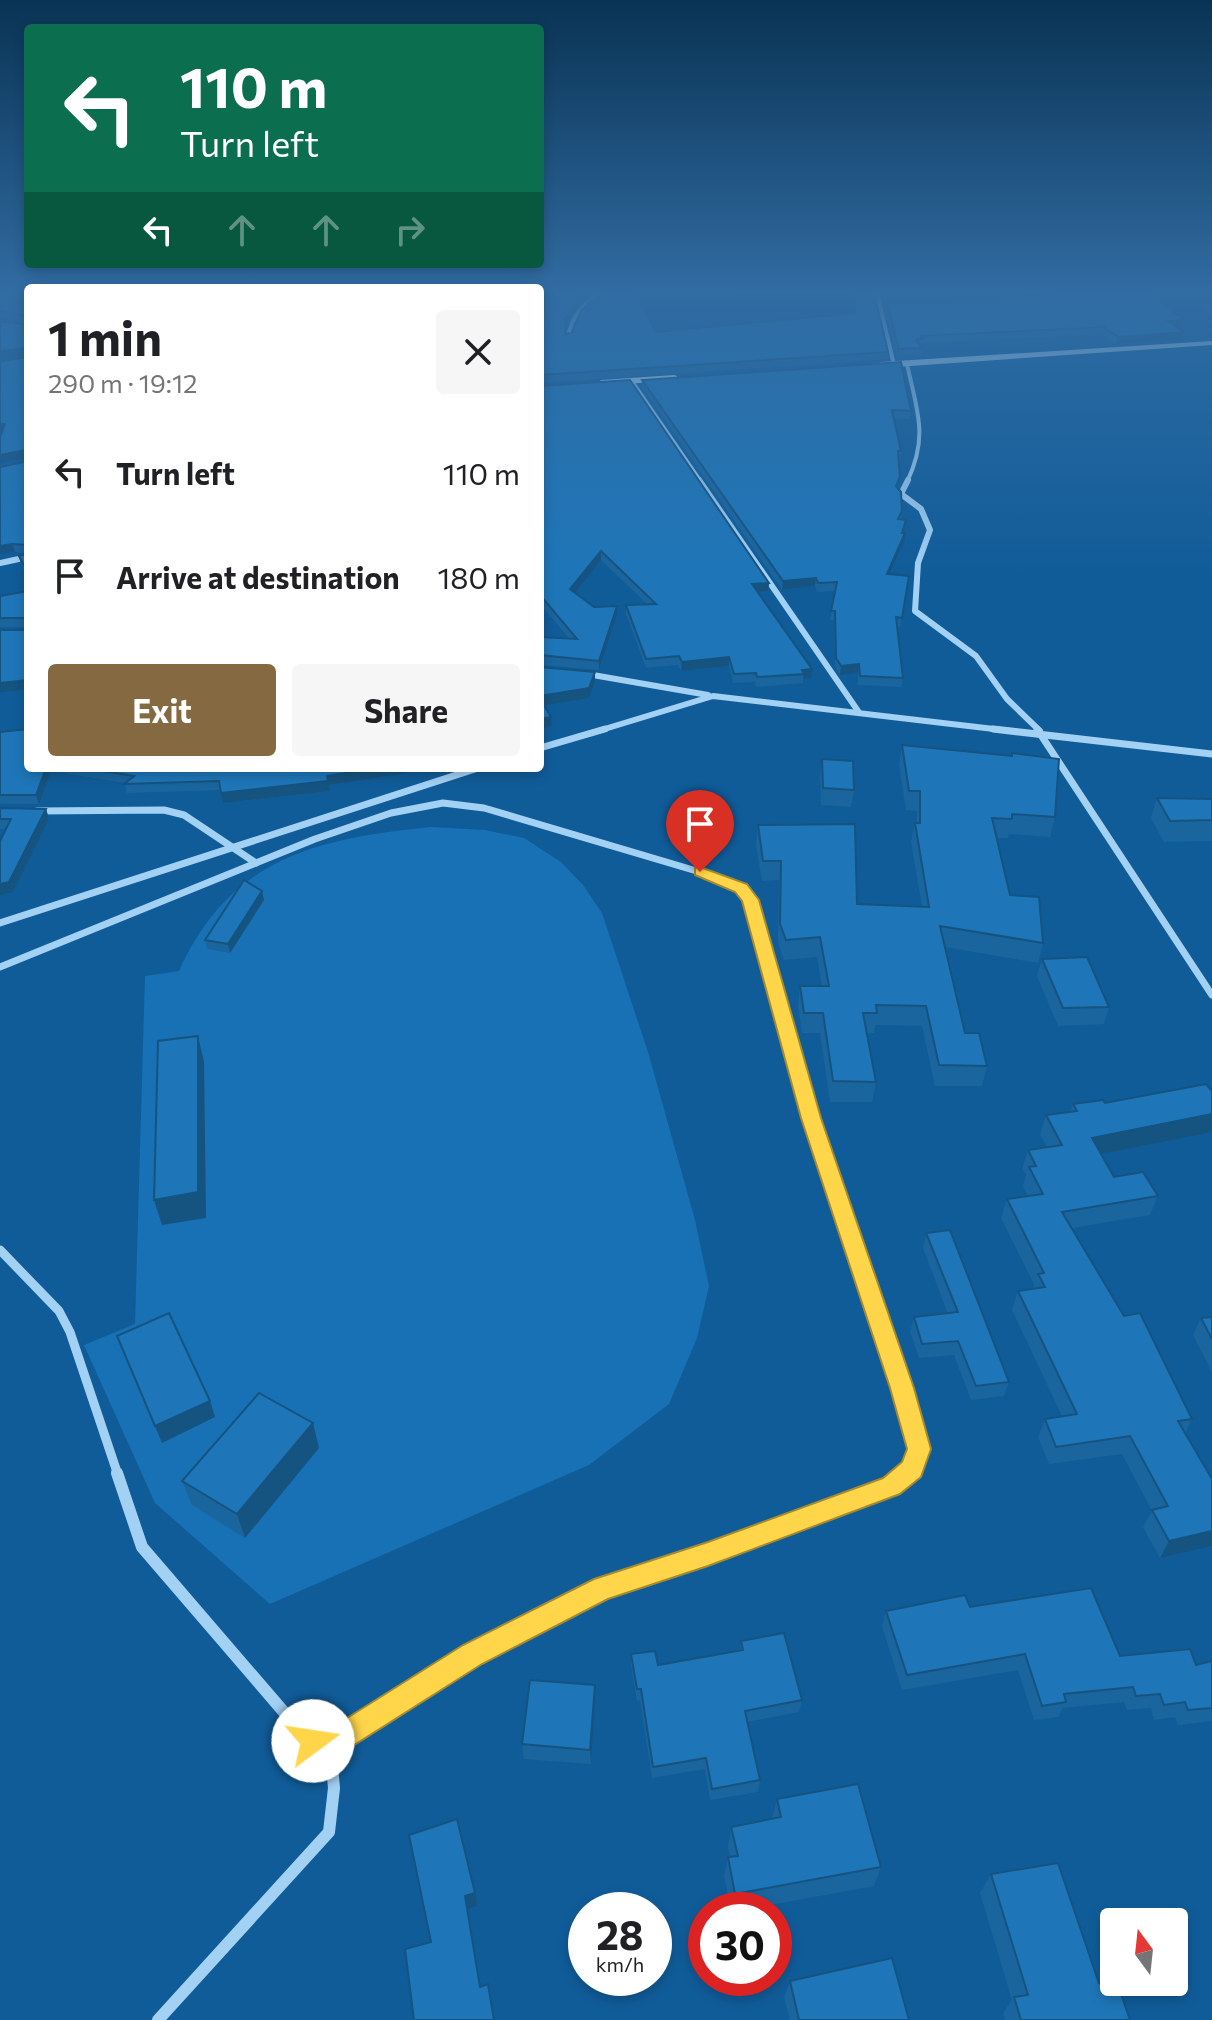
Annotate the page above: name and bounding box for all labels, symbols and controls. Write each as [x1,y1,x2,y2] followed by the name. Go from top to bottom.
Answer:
[180,51,327,120] text: 110 m
[48,56,152,160] icon: left
[180,120,319,164] text: Turn left
[136,208,180,252] icon: left
[220,208,264,252] icon: ahead
[304,208,348,252] icon: ahead
[388,208,432,252] icon: right
[48,307,162,366] text: 1 min
[436,310,520,394] button: close
[48,367,197,398] text: 290 m · 19:12
[48,450,92,494] icon: left
[116,454,235,491] text: Turn left
[443,454,520,491] text: 110 m
[48,554,92,598] icon: arrive
[116,558,400,595] text: Arrive at destination
[437,558,520,595] text: 180 m
[48,664,276,756] button: Exit
[292,664,520,756] button: Share
[666,790,734,872] pin
[678,802,722,846] icon: arrive
[271,1699,355,1783] position arrow
[688,1892,792,1996] speed limit sign: 30
[1100,1908,1188,1996] north arrow
[1100,1908,1188,1996] map controls
[596,1909,644,1958] text: 28
[596,1952,644,1976] text: km/h

